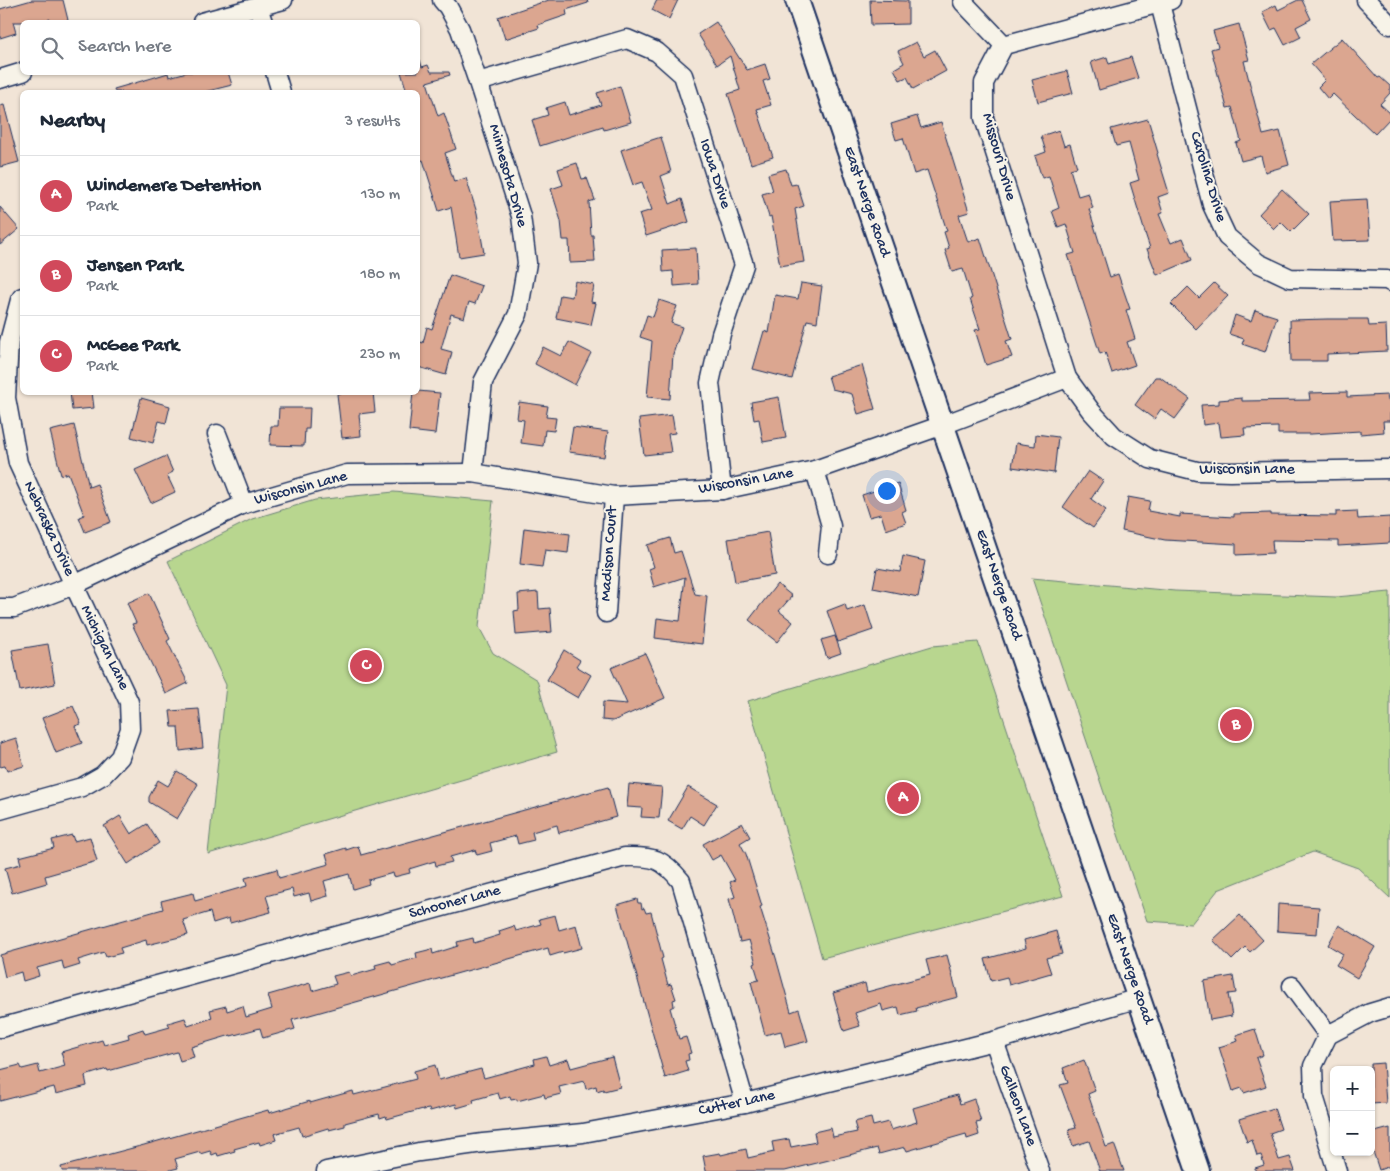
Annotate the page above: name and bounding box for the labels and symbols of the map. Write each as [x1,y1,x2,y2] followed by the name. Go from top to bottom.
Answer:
[976,111,1020,204] street label: Missouri Drive
[483,122,531,230] street label: Minnesota Drive
[1184,129,1230,225] street label: Carolina Drive
[694,137,734,212] street label: Iowa Drive
[838,144,894,261] street label: East Nerge Road
[1199,461,1296,480] street label: Wisconsin Lane
[697,464,795,500] street label: Wisconsin Lane
[252,467,350,511] street label: Wisconsin Lane
[874,478,900,504] your location
[18,479,79,580] street label: Nebraska Drive
[597,504,623,602] street label: Madison Court
[970,527,1026,644] street label: East Nerge Road
[75,602,133,694] street label: Michigan Lane
[350,647,382,685] pin: C
[1220,706,1252,744] pin: B
[887,779,919,817] pin: A
[407,881,504,924] street label: Schooner Lane
[1101,911,1157,1028] street label: East Nerge Road
[994,1063,1041,1150] street label: Galleon Lane
[697,1086,778,1121] street label: Cutter Lane

